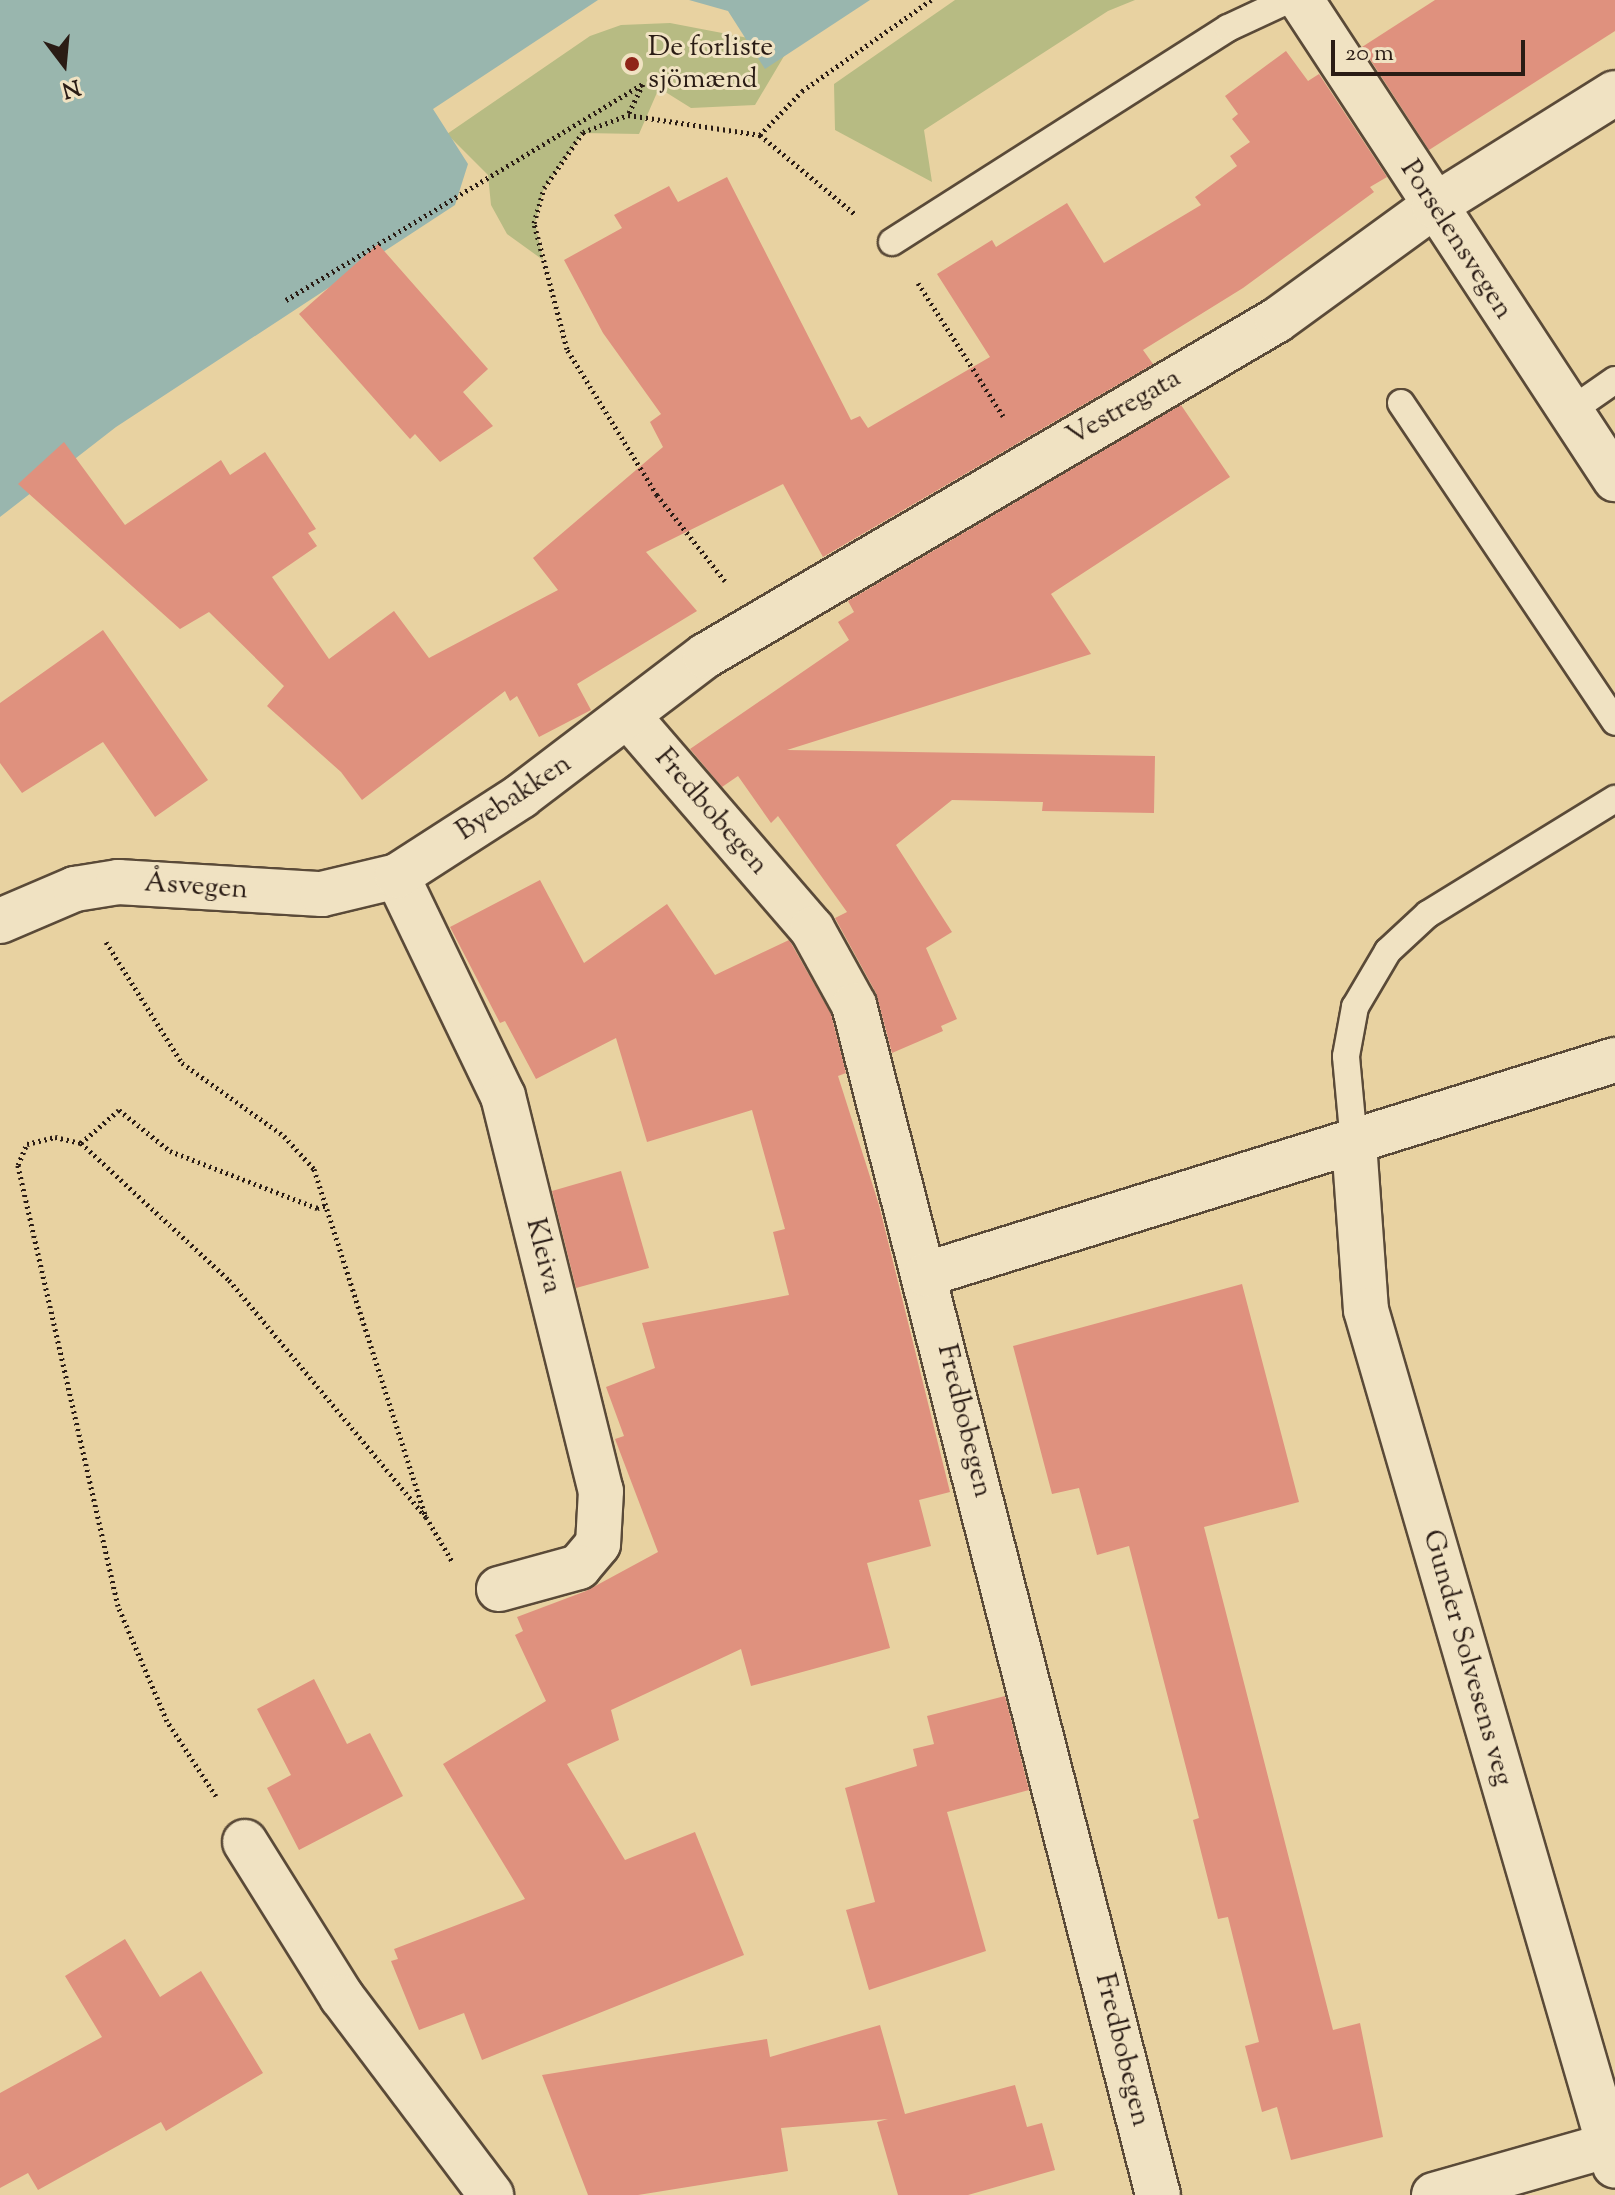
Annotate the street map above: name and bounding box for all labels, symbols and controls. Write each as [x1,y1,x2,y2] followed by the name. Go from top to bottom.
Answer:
[24,24,104,104] north arrow
[1335,24,1529,74] scale bar
[648,31,773,97] place label: De forliste sjömænd
[1345,37,1394,71] text: 20 m
[623,55,641,73] marker: De forliste sjömænd
[58,69,83,105] text: N
[1392,154,1520,326] street label: Porselensvegen
[1061,362,1187,454] street label: Vestregata
[647,742,775,882] street label: Fredbobegen
[450,747,578,849] street label: Byebakken
[143,867,249,907] street label: Åsvegen
[517,1215,569,1297] street label: Kleiva
[929,1341,999,1501] street label: Fredbobegen
[1414,1526,1520,1790] street label: Gunder Solvesens veg
[1087,1970,1157,2130] street label: Fredbobegen

